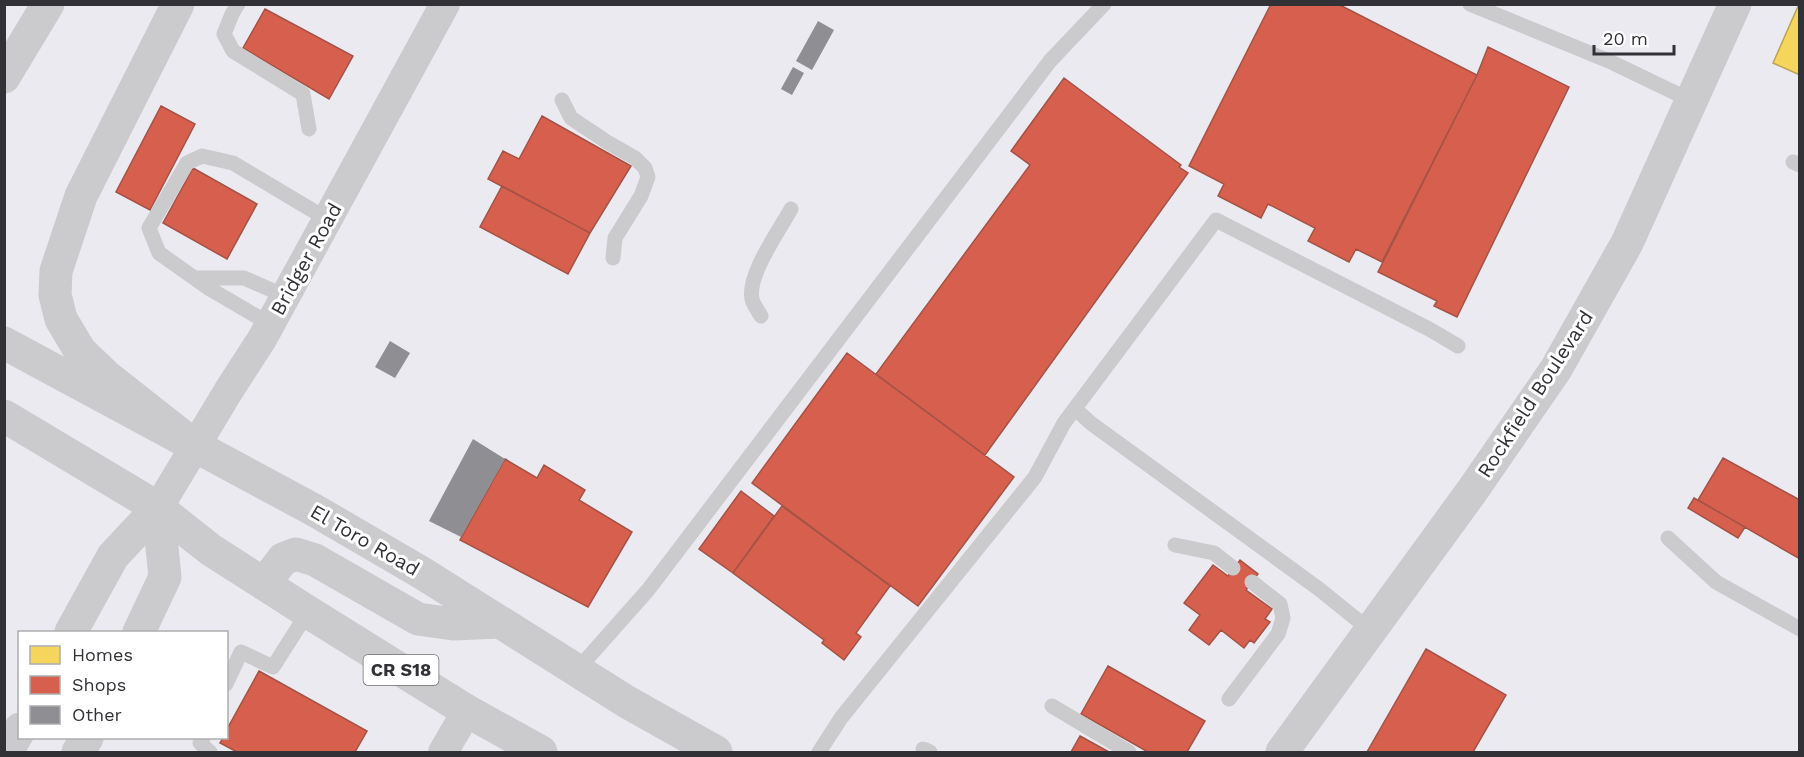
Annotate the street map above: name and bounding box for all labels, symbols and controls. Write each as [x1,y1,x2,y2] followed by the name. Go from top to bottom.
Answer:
[1594,18,1674,56] scale bar
[1603,28,1648,49] text: 20 m
[265,199,347,319] street label: Bridger Road
[1472,306,1598,482] street label: Rockfield Boulevard
[306,499,424,581] street label: El Toro Road
[18,631,228,739] legend
[72,644,133,665] text: Homes
[364,655,438,685] road number: CR S18
[72,674,126,695] text: Shops
[72,704,122,725] text: Other

